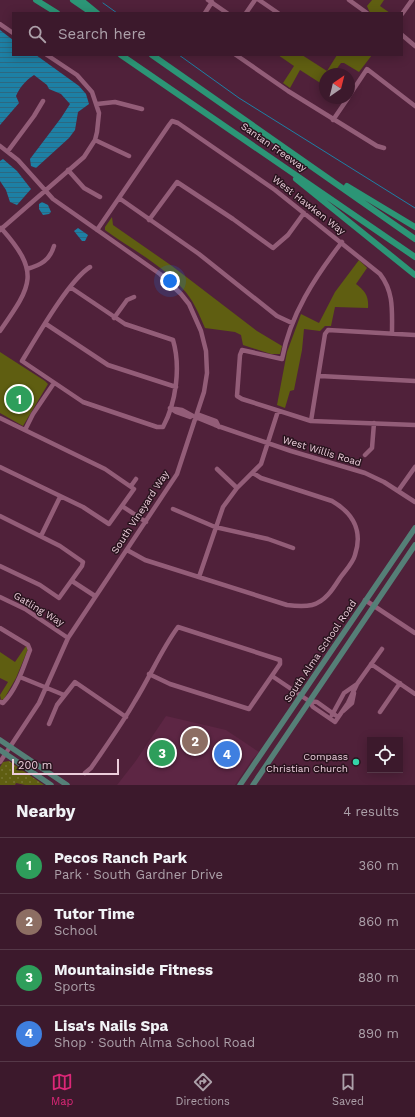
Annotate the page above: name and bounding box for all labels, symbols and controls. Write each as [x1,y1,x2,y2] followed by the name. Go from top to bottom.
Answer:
[12,12,403,56] search box
[26,23,48,45] icon: search
[58,25,146,43] text: Search here
[319,68,355,104] north arrow
[239,120,310,174] street label: Santan Freeway
[270,173,348,237] street label: West Hawken Way
[160,271,180,291] your location
[6,384,32,414] pin: 1
[281,434,363,468] street label: West Willis Road
[109,468,171,556] street label: South Vineyard Way
[12,590,67,629] street label: Gatling Way
[282,598,358,704] street label: South Alma School Road
[182,726,208,756] pin: 2
[367,737,403,773] map controls
[367,737,403,773] button: locate
[149,738,175,768] pin: 3
[214,739,240,769] pin: 4
[266,751,348,774] place label: Compass Christian Church
[12,757,119,776] scale bar
[351,757,361,767] marker: Compass Christian Church
[18,759,52,772] text: 200 m
[16,801,75,821] text: Nearby
[343,804,399,819] text: 4 results
[54,849,187,867] text: Pecos Ranch Park
[26,858,32,873] text: 1
[359,858,399,873] text: 360 m
[54,867,223,882] text: Park · South Gardner Drive
[54,905,135,923] text: Tutor Time
[25,914,33,929] text: 2
[358,914,399,929] text: 860 m
[54,923,97,938] text: School
[54,961,213,979] text: Mountainside Fitness
[25,970,33,985] text: 3
[358,970,399,985] text: 880 m
[54,979,95,994] text: Sports
[54,1017,168,1035] text: Lisa's Nails Spa
[25,1026,33,1041] text: 4
[358,1026,399,1041] text: 890 m
[54,1035,255,1050] text: Shop · South Alma School Road
[51,1071,73,1108] tab: Map
[176,1071,230,1108] tab: Directions
[332,1071,364,1108] tab: Saved

